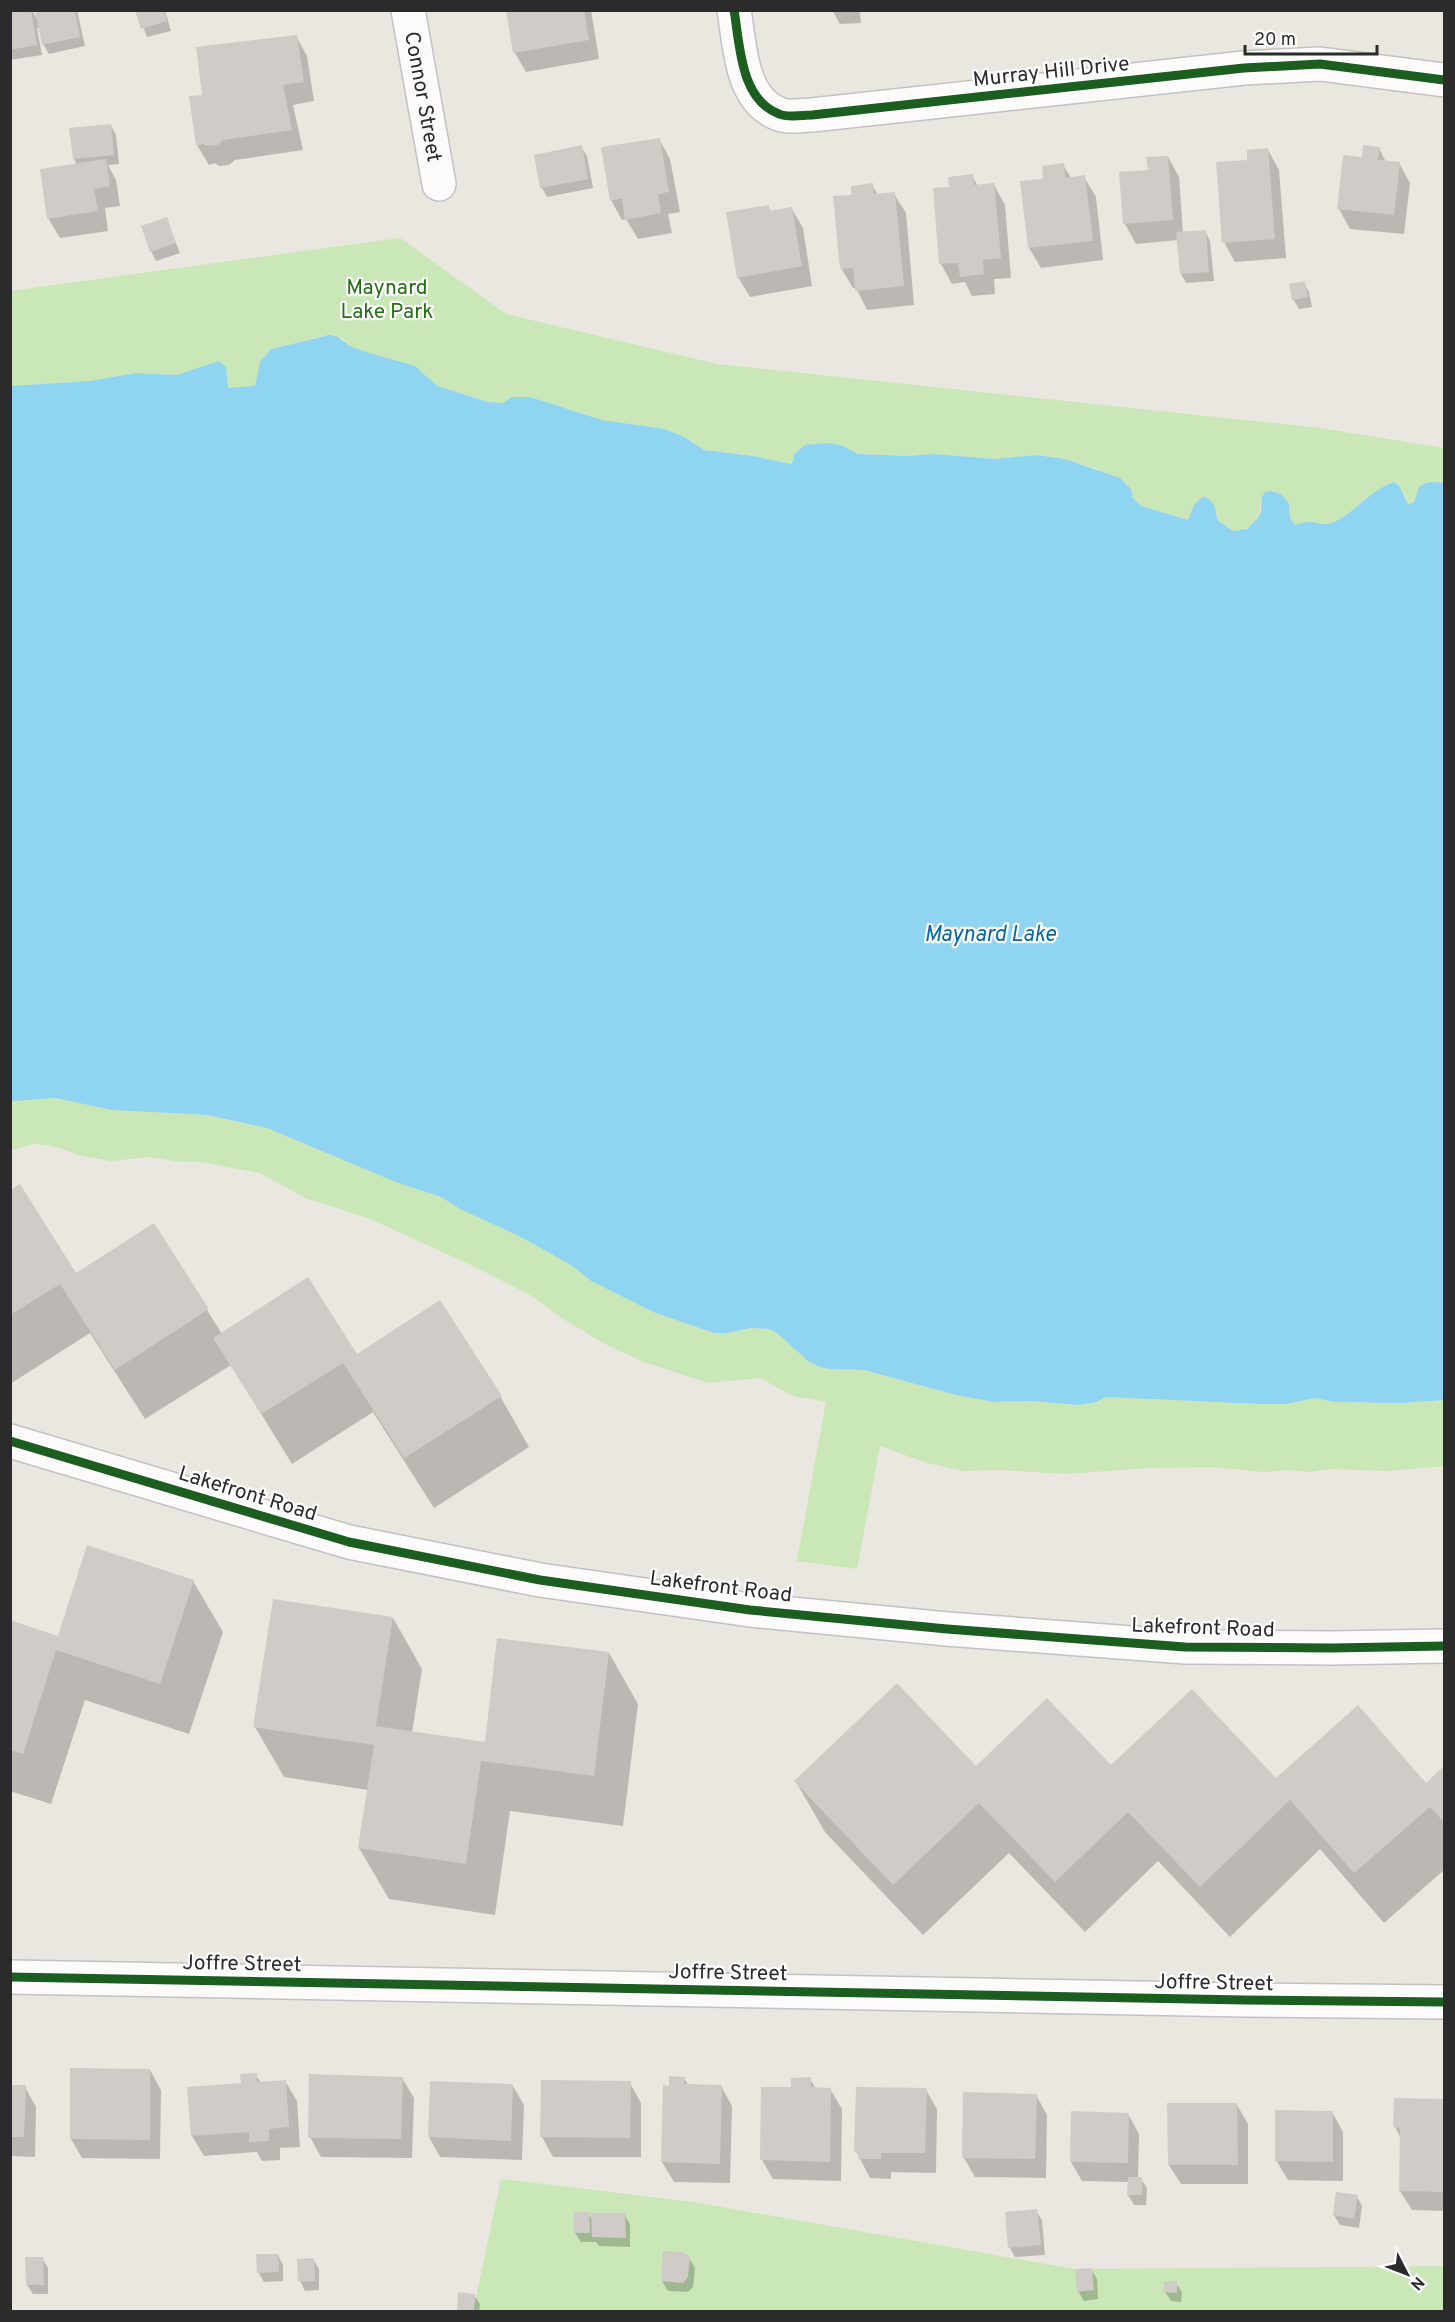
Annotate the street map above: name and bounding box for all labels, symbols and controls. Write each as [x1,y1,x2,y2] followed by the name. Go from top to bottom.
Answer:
[1245,18,1377,56] scale bar
[397,29,447,164] street label: Connor Street
[1254,29,1296,52] text: 20 m
[971,51,1131,94] street label: Murray Hill Drive
[341,275,433,326] park label: Maynard Lake Park
[924,922,1056,949] water label: Maynard Lake
[175,1461,320,1528] street label: Lakefront Road
[648,1565,794,1610] street label: Lakefront Road
[1131,1613,1275,1644] street label: Lakefront Road
[182,1950,302,1979] street label: Joffre Street
[668,1959,788,1988] street label: Joffre Street
[1154,1969,1274,1998] street label: Joffre Street
[1377,2244,1437,2304] north arrow
[1405,2272,1428,2294] text: N

